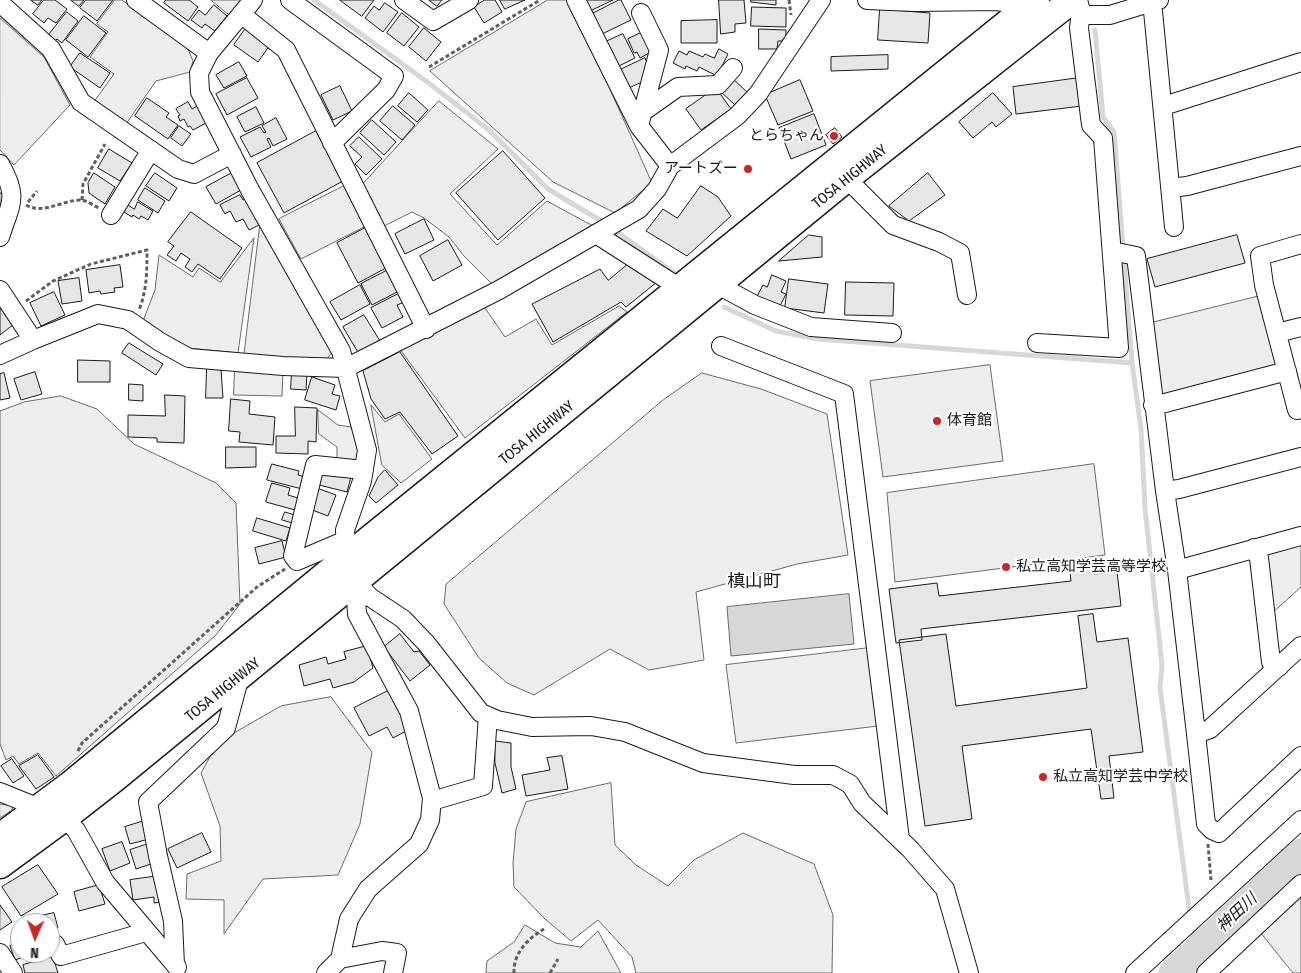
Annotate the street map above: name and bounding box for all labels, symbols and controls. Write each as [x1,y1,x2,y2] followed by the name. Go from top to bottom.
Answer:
[749,127,824,145] place label: とらちゃん
[828,130,840,142] marker: とらちゃん
[809,141,891,213] street label: TOSA HIGHWAY
[664,160,738,178] place label: アートズー
[742,163,754,175] marker: アートズー
[496,397,578,469] street label: TOSA HIGHWAY
[947,412,992,430] place label: 体育館
[931,415,943,427] marker: 体育館
[1016,558,1166,576] place label: 私立高知学芸高等学校
[1000,561,1012,573] marker: 私立高知学芸高等学校
[727,571,781,593] district label: 槙山町
[182,654,264,726] street label: TOSA HIGHWAY
[1053,768,1188,786] place label: 私立高知学芸中学校
[1037,771,1049,783] marker: 私立高知学芸中学校
[1213,890,1261,936] water label: 神田川
[10,913,60,963] north arrow
[30,944,39,961] text: N

